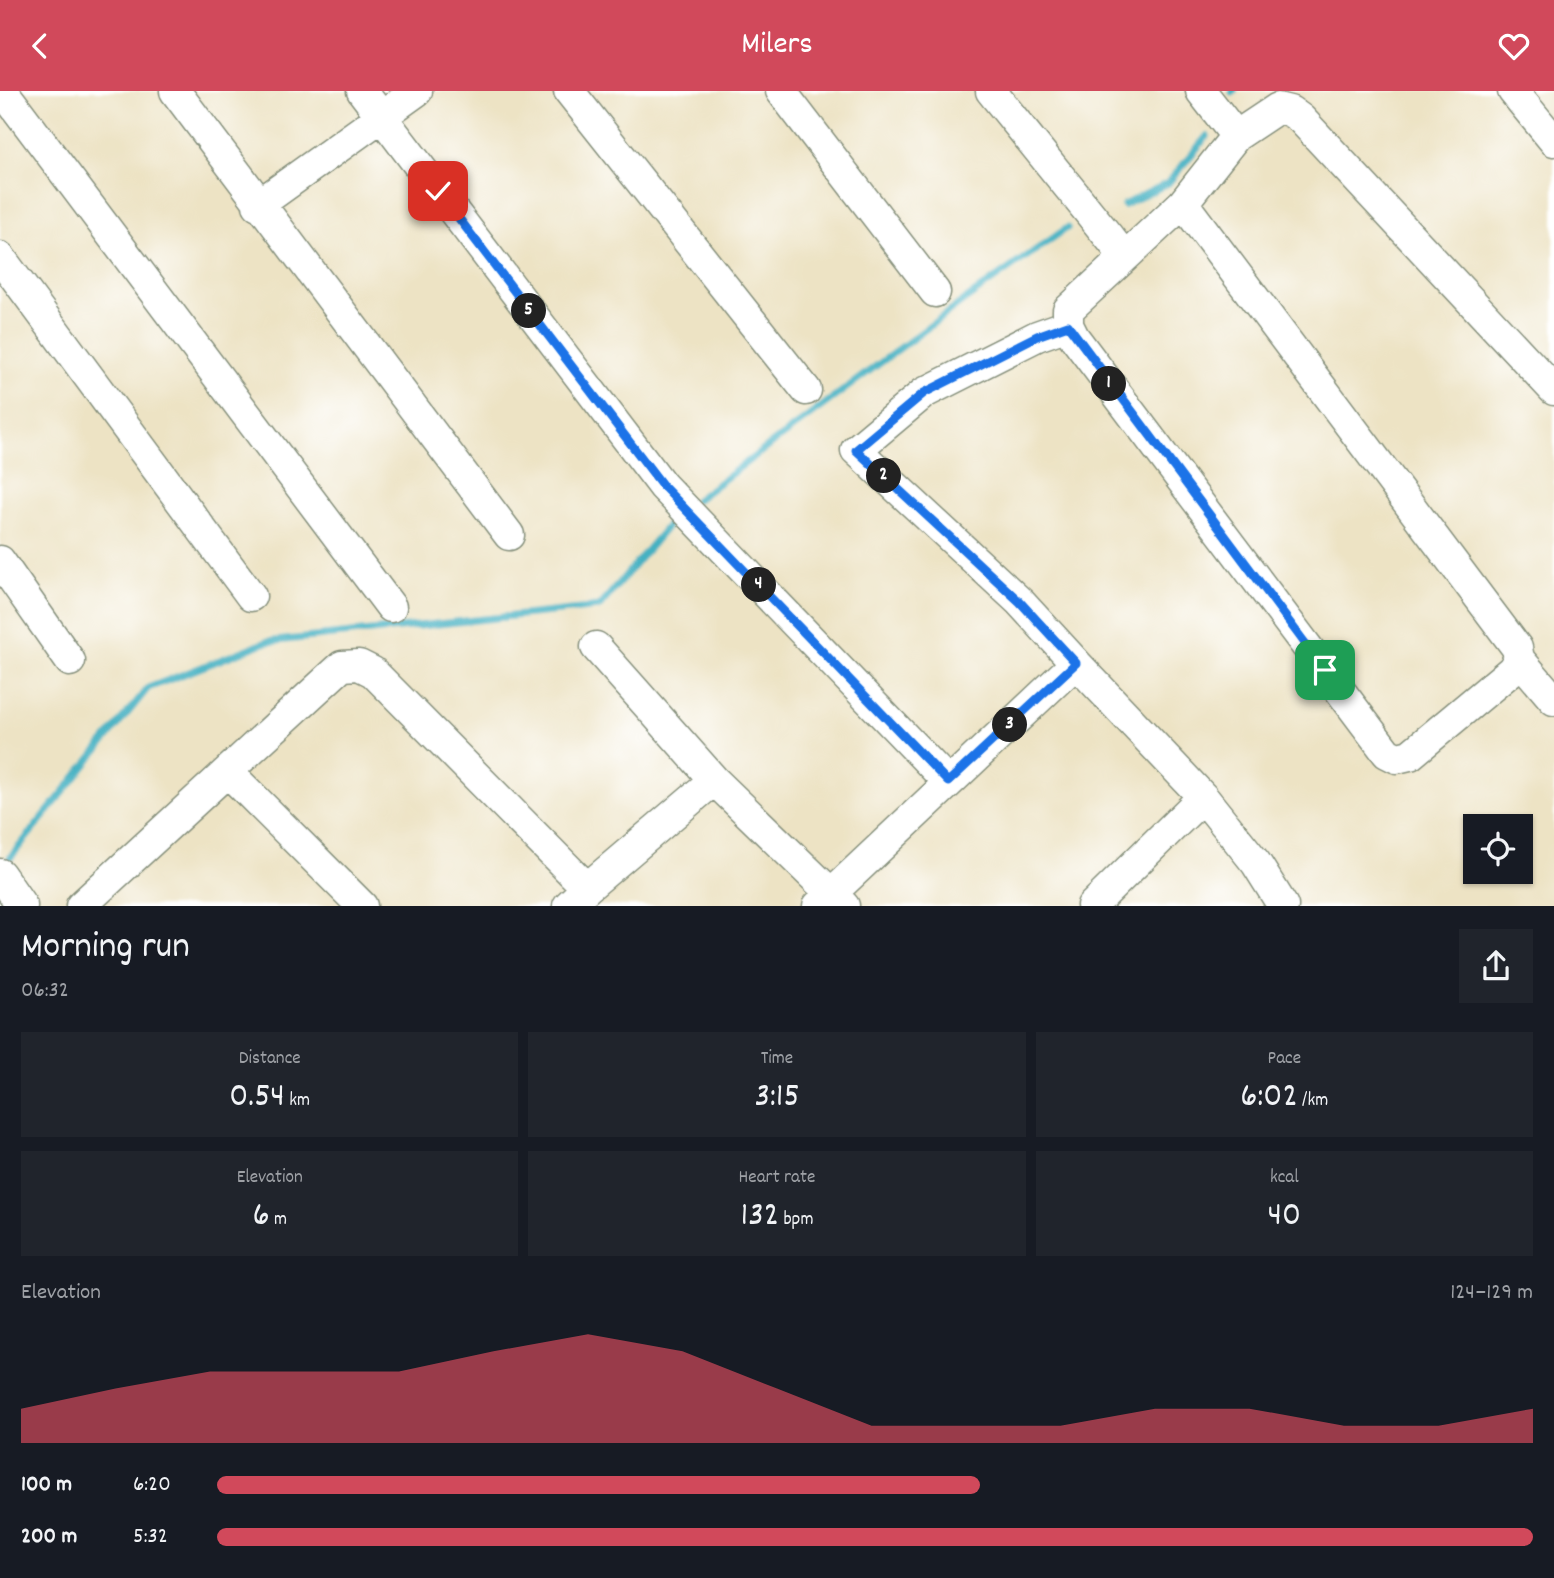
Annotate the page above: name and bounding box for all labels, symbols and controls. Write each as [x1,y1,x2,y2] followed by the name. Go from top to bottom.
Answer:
[741,23,813,69] text: Milers
[21,27,59,65] icon: back
[1495,27,1533,65] icon: heart
[408,161,468,221] pin
[419,172,457,210] icon: check
[512,293,546,329] pin: 5
[524,297,533,324] text: 5
[1092,367,1126,401] pin: 1
[1106,370,1111,397] text: 1
[866,459,902,493] pin: 2
[879,462,888,489] text: 2
[742,567,776,603] pin: 4
[755,571,762,598] text: 4
[1295,640,1355,700] pin
[1306,651,1344,689] icon: arrive
[992,707,1028,743] pin: 3
[1005,711,1014,738] text: 3
[1463,814,1533,884] map controls
[1463,814,1533,884] button: locate
[21,921,190,976] text: Morning run
[1459,929,1533,1003] button: share
[21,975,69,1008] text: 06:32
[239,1046,301,1073] text: Distance
[761,1046,793,1073] text: Time
[1268,1046,1301,1073] text: Pace
[229,1073,285,1123] text: 0.54
[754,1073,800,1123] text: 3:15
[1240,1073,1298,1123] text: 6:02
[285,1088,310,1115] text: km
[1298,1088,1328,1115] text: /km
[237,1165,303,1192] text: Elevation
[739,1165,815,1192] text: Heart rate
[1270,1165,1299,1192] text: kcal
[252,1192,270,1242] text: 6
[741,1192,779,1242] text: 132
[1268,1192,1301,1242] text: 40
[270,1207,287,1234] text: m
[779,1207,813,1234] text: bpm
[21,1277,101,1310] text: Elevation
[1450,1277,1533,1310] text: 124–129 m
[21,1469,72,1502] text: 100 m
[133,1469,171,1502] text: 6:20
[21,1521,77,1554] text: 200 m
[133,1521,168,1554] text: 5:32

